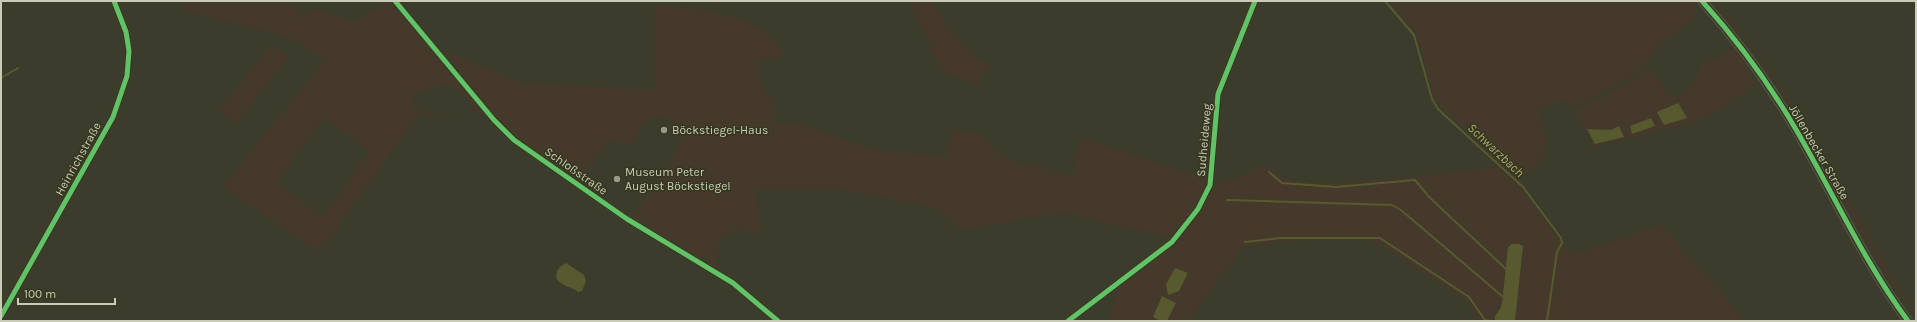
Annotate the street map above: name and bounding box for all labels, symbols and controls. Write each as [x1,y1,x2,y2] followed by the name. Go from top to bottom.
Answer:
[1786,102,1852,202] street label: Jöllenbecker Straße
[1194,103,1214,177] street label: Sudheideweg
[52,120,104,198] street label: Heinrichstraße
[1465,120,1527,180] water label: Schwarzbach
[672,123,768,137] place label: Böckstiegel-Haus
[659,125,669,135] marker: Böckstiegel-Haus
[542,144,610,198] street label: Schloßstraße
[625,165,731,193] place label: Museum Peter August Böckstiegel
[612,174,622,184] marker: Museum Peter August Böckstiegel
[18,280,115,306] scale bar
[24,287,56,301] text: 100 m

